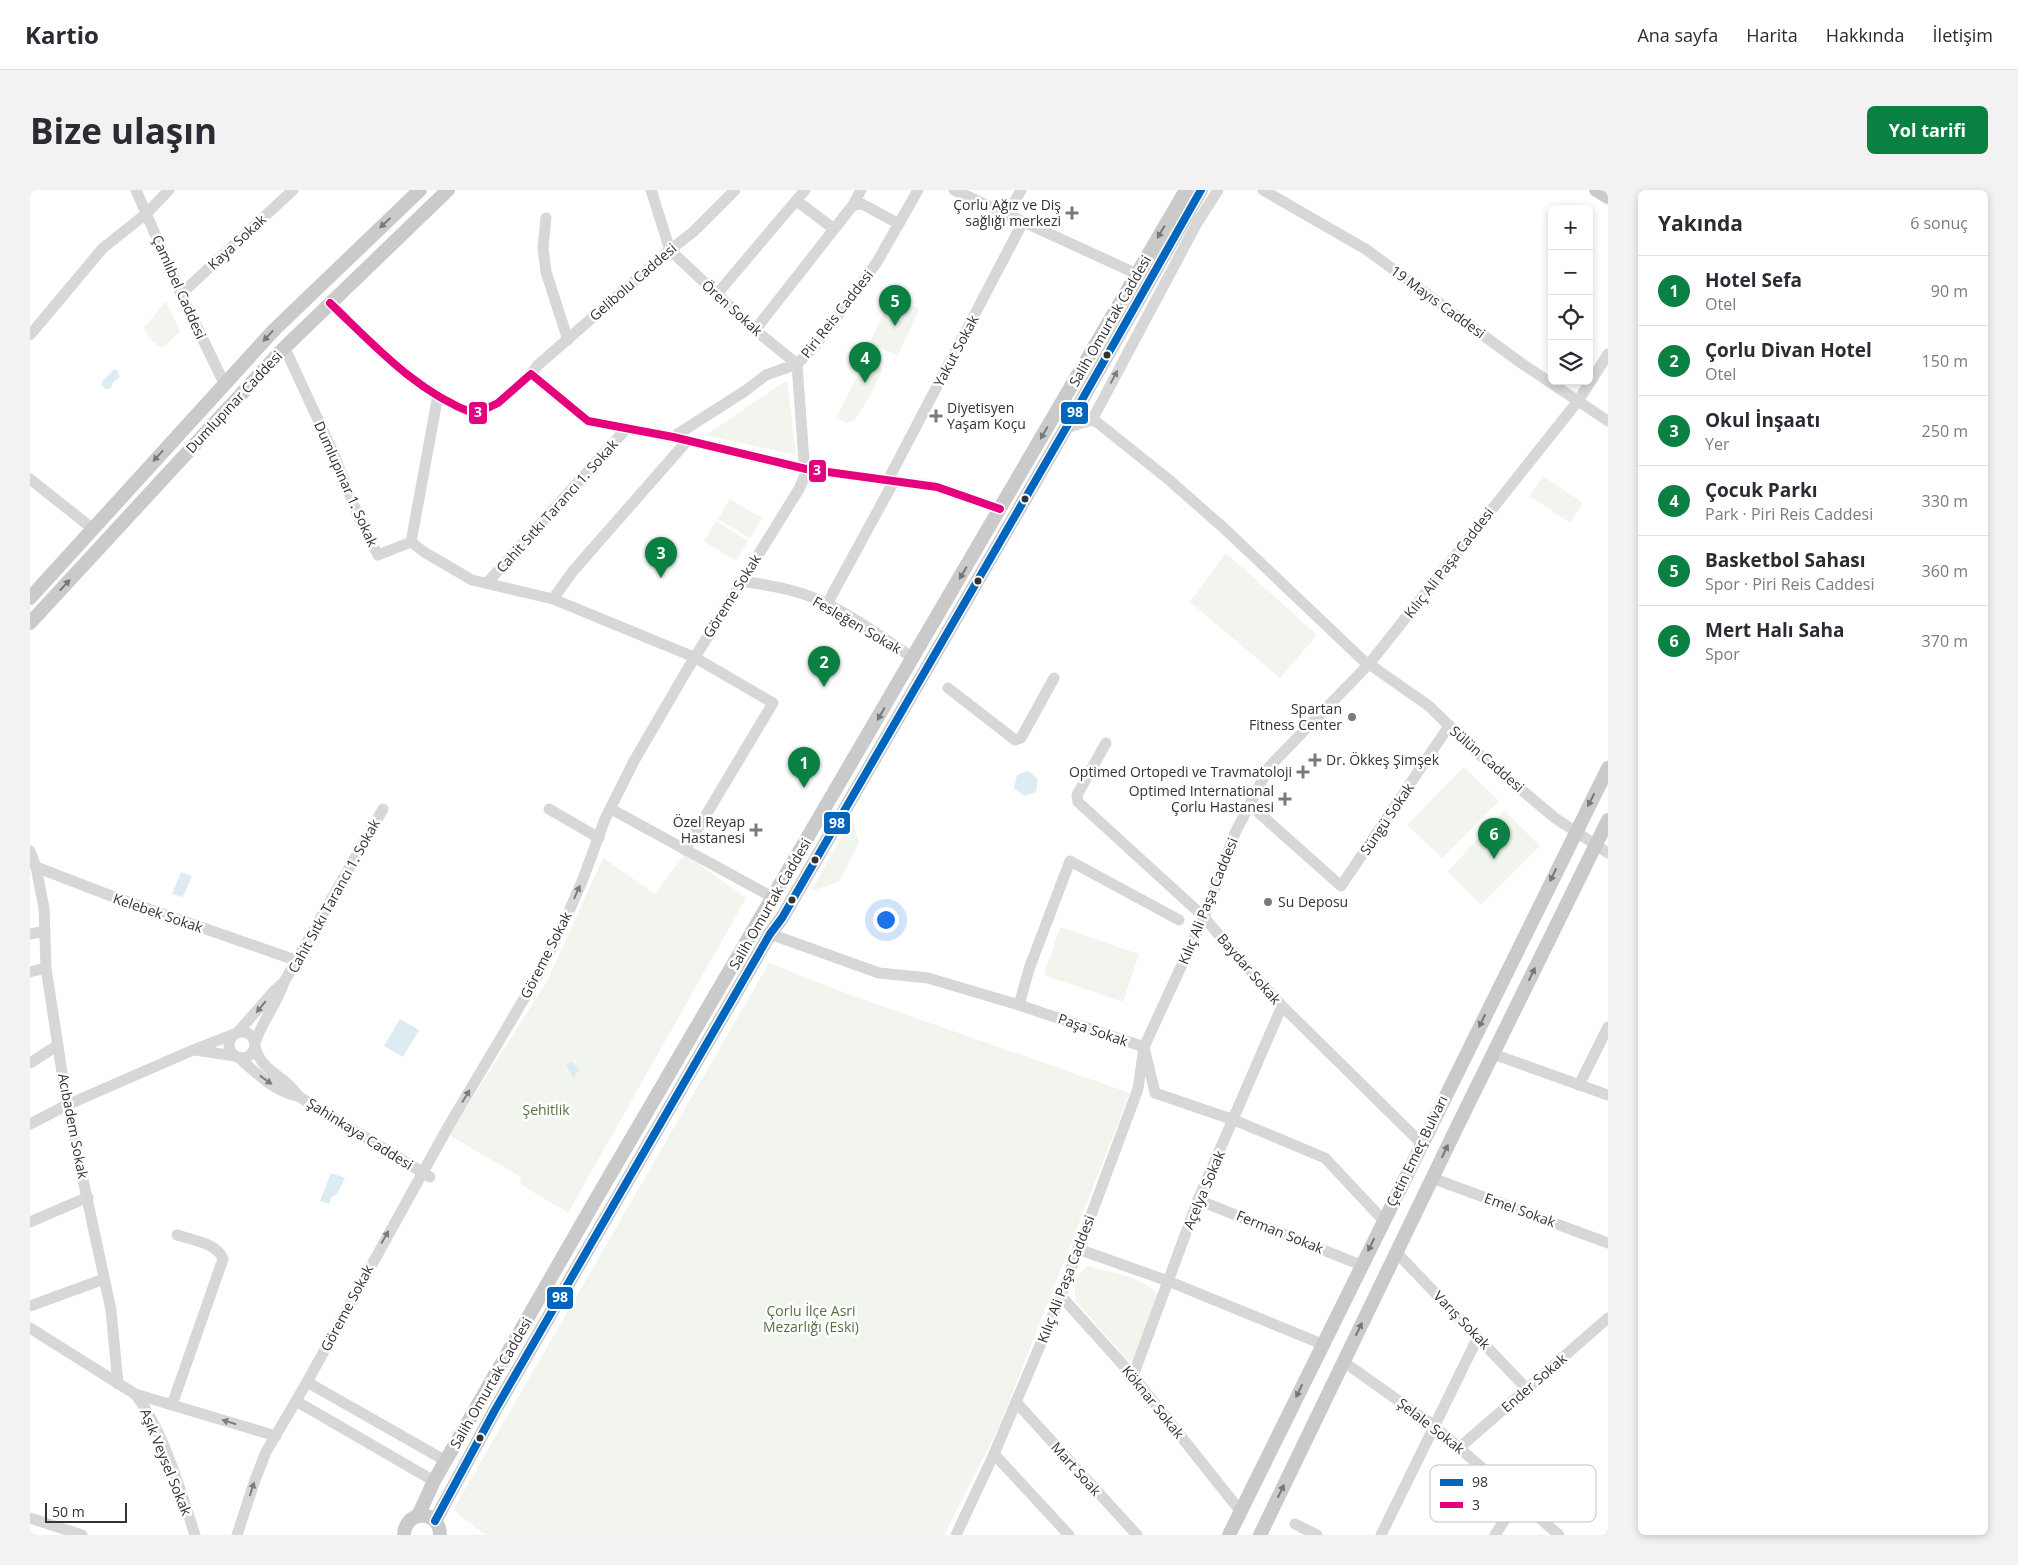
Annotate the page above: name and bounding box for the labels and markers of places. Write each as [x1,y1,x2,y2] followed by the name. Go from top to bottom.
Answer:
[953,195,1061,230] place label: Çorlu Ağız ve Diş sağlığı merkezi
[1065,206,1079,220] marker: Çorlu Ağız ve Diş sağlığı merkezi
[879,285,911,326] pin: 5
[849,342,881,383] pin: 4
[1102,350,1112,360] unlabelled marker
[947,398,1026,433] place label: Diyetisyen Yaşam Koçu
[929,409,943,423] marker: Diyetisyen Yaşam Koçu
[1020,494,1030,504] unlabelled marker
[645,537,677,578] pin: 3
[973,576,983,586] unlabelled marker
[808,646,840,687] pin: 2
[1249,699,1342,734] place label: Spartan Fitness Center
[1346,711,1358,723] marker: Spartan Fitness Center
[788,747,820,788] pin: 1
[1326,750,1440,769] place label: Dr. Ökkeş Şimşek
[1308,753,1322,767] marker: Dr. Ökkeş Şimşek
[1069,762,1292,781] place label: Optimed Ortopedi ve Travmatoloji
[1296,765,1310,779] marker: Optimed Ortopedi ve Travmatoloji
[1129,781,1274,816] place label: Optimed International Çorlu Hastanesi
[1278,792,1292,806] marker: Optimed International Çorlu Hastanesi
[673,812,745,847] place label: Özel Reyap Hastanesi
[1478,818,1510,859] pin: 6
[749,823,763,837] marker: Özel Reyap Hastanesi
[810,855,820,865] unlabelled marker
[1278,892,1348,911] place label: Su Deposu
[787,895,797,905] unlabelled marker
[1262,896,1274,908] marker: Su Deposu
[475,1433,485,1443] unlabelled marker

